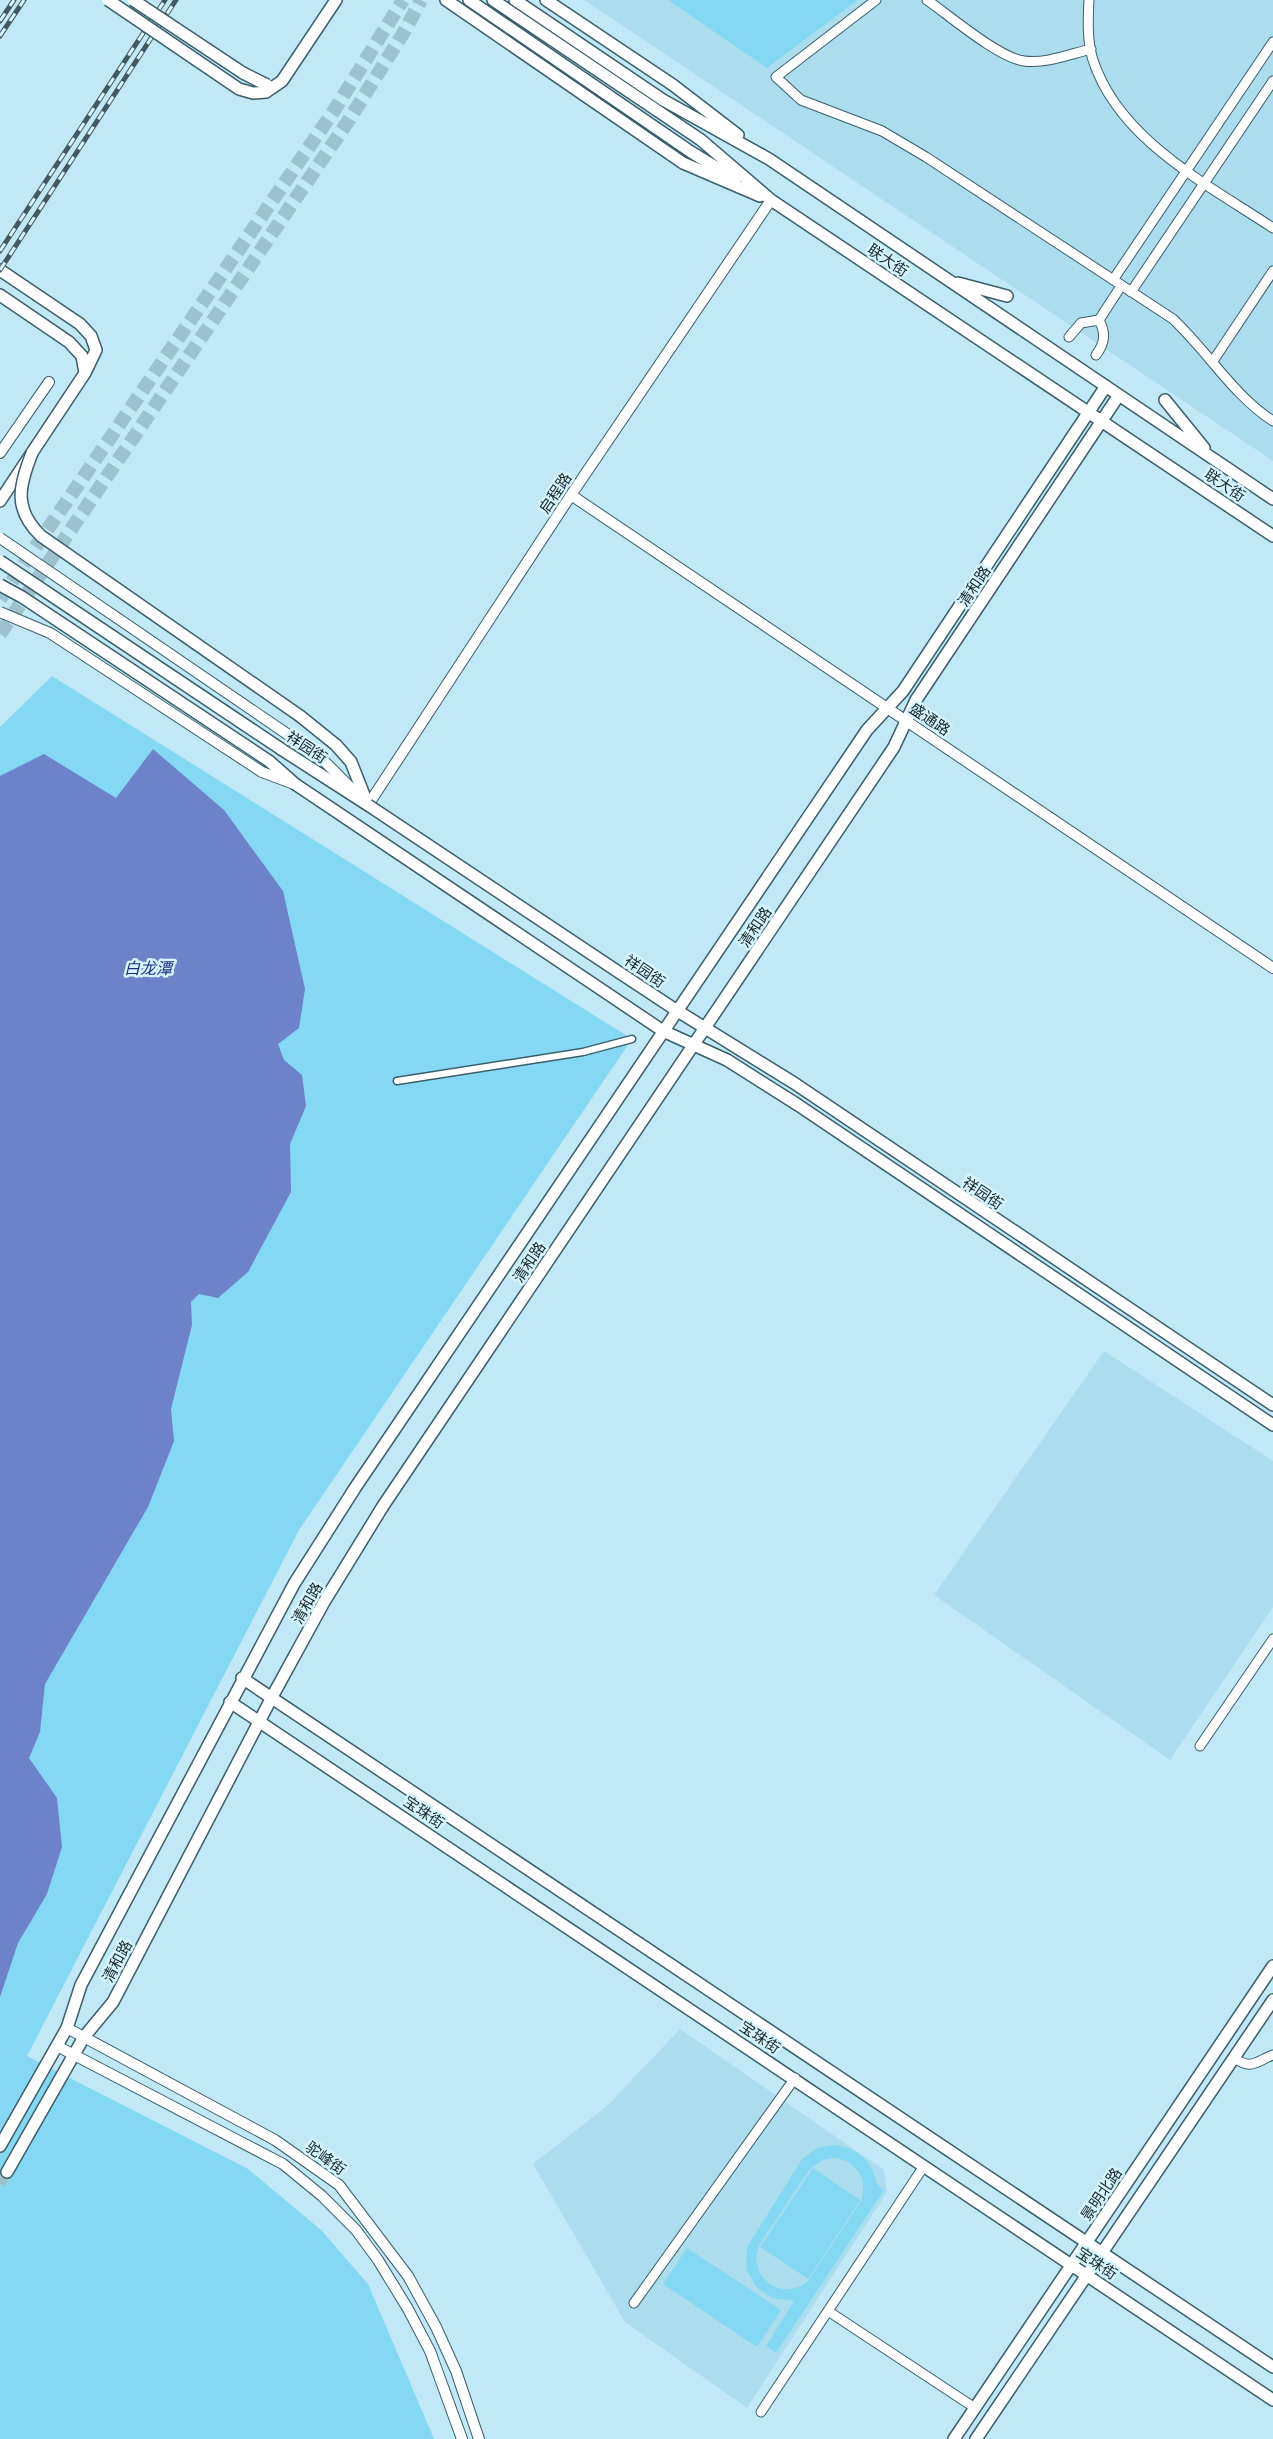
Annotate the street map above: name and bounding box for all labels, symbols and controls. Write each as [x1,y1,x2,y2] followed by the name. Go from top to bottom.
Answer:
[865,240,911,280] street label: 联大街
[1202,465,1248,505] street label: 联大街
[535,470,575,516] street label: 启程路
[954,563,994,609] street label: 清和路
[907,699,953,739] street label: 盛通路
[283,728,331,766] street label: 祥园街
[735,904,775,950] street label: 清和路
[622,951,668,991] street label: 祥园街
[124,959,175,978] water label: 白龙潭
[960,1173,1006,1213] street label: 祥园街
[509,1239,549,1285] street label: 清和路
[288,1579,326,1627] street label: 清和路
[401,1792,447,1832] street label: 宝珠街
[99,1937,135,1985] street label: 清和路
[737,2017,783,2057] street label: 宝珠街
[303,2138,349,2178] street label: 驼峰街
[1077,2164,1125,2224] street label: 景明北路
[1074,2243,1120,2283] street label: 宝珠街

